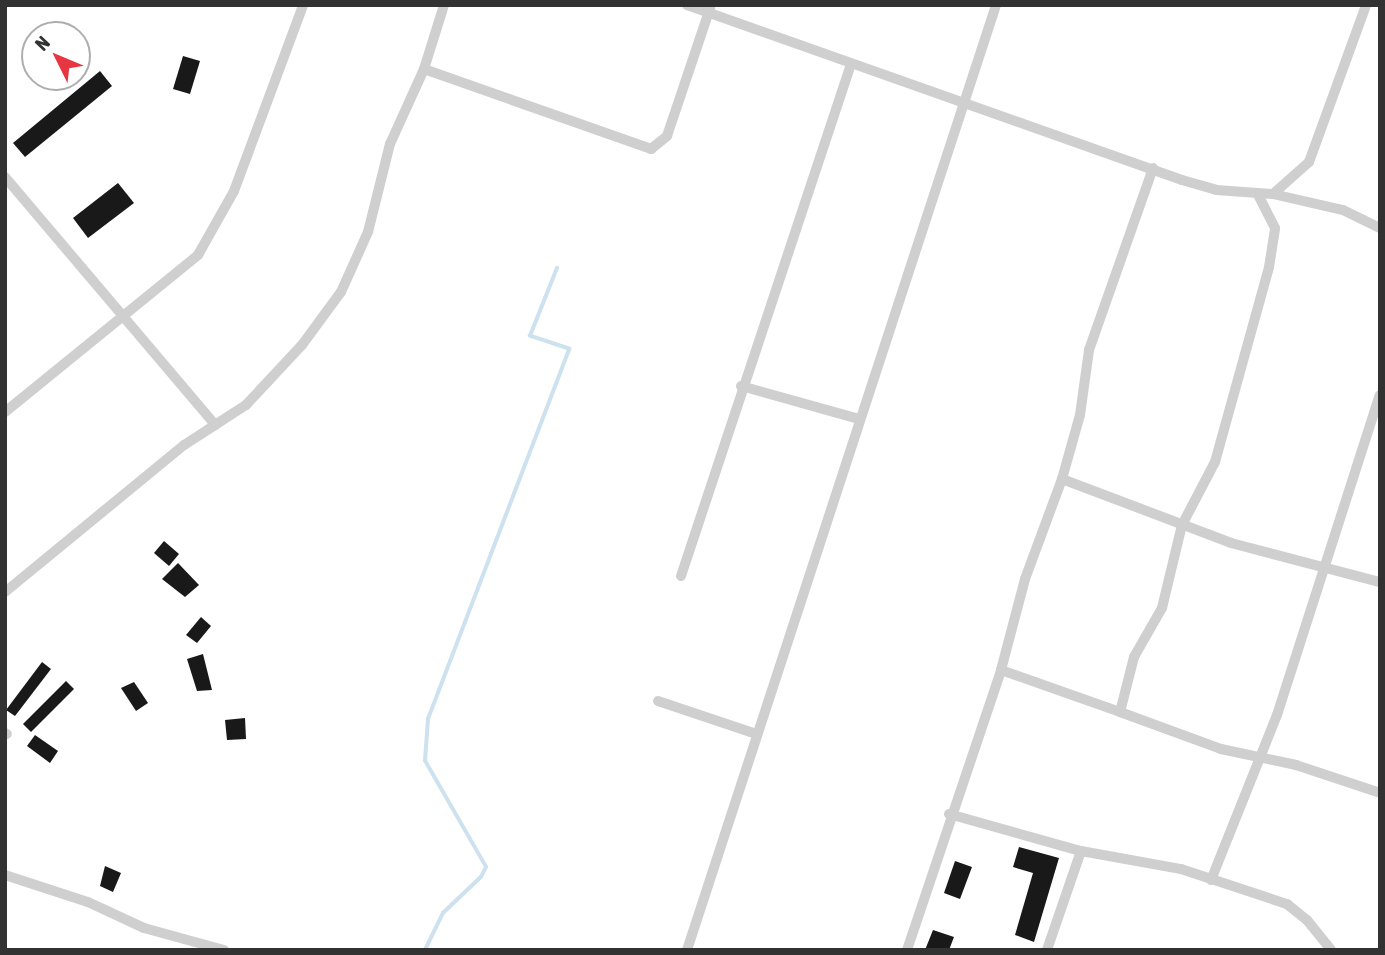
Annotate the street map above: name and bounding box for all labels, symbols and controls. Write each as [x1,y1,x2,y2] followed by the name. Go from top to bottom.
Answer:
[21,21,91,91] north arrow
[30,31,54,55] text: N

